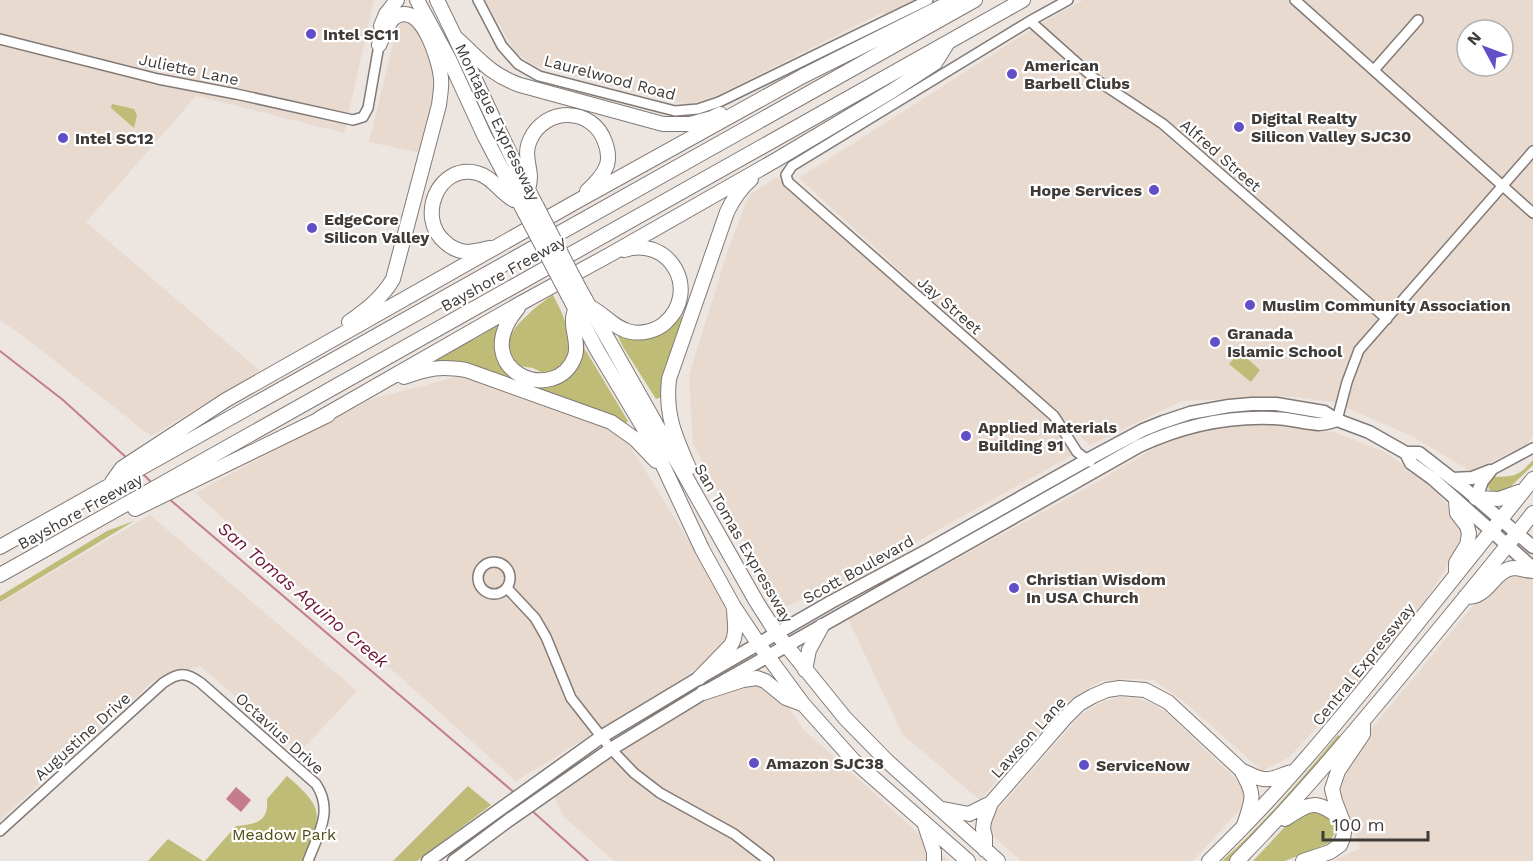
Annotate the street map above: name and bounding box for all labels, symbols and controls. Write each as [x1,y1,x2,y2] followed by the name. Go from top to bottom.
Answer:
[1455,18,1515,78] north arrow
[323,25,399,44] place label: Intel SC11
[304,27,318,41] marker: Intel SC11
[1463,28,1485,49] text: N
[451,41,544,205] street label: Montague Expressway
[137,50,241,89] street label: Juliette Lane
[542,51,678,104] street label: Laurelwood Road
[1024,56,1130,93] place label: American Barbell Clubs
[1005,67,1019,81] marker: American Barbell Clubs
[1251,109,1411,146] place label: Digital Realty Silicon Valley SJC30
[1176,115,1265,196] street label: Alfred Street
[1232,120,1246,134] marker: Digital Realty Silicon Valley SJC30
[75,129,153,148] place label: Intel SC12
[56,131,70,145] marker: Intel SC12
[1030,181,1142,200] place label: Hope Services
[1147,183,1161,197] marker: Hope Services
[324,210,430,247] place label: EdgeCore Silicon Valley
[305,221,319,235] marker: EdgeCore Silicon Valley
[438,231,570,316] street label: Bayshore Freeway
[914,272,986,339] street label: Jay Street
[1262,296,1511,315] place label: Muslim Community Association
[1243,298,1257,312] marker: Muslim Community Association
[1227,324,1343,361] place label: Granada Islamic School
[1208,335,1222,349] marker: Granada Islamic School
[978,418,1117,455] place label: Applied Materials Building 91
[959,429,973,443] marker: Applied Materials Building 91
[690,460,797,627] street label: San Tomas Expressway
[15,469,147,554] street label: Bayshore Freeway
[214,517,394,673] water label: San Tomas Aquino Creek
[799,531,917,608] street label: Scott Boulevard
[1026,570,1166,607] place label: Christian Wisdom In USA Church
[1007,581,1021,595] marker: Christian Wisdom In USA Church
[1308,598,1419,730] street label: Central Expressway
[30,688,134,784] street label: Augustine Drive
[231,689,328,778] street label: Octavius Drive
[987,693,1070,782] street label: Lawson Lane
[766,754,884,773] place label: Amazon SJC38
[747,756,761,770] marker: Amazon SJC38
[1096,756,1191,775] place label: ServiceNow
[1077,758,1091,772] marker: ServiceNow
[1323,804,1428,842] scale bar
[1332,814,1385,835] text: 100 m
[232,825,336,844] park label: Meadow Park

